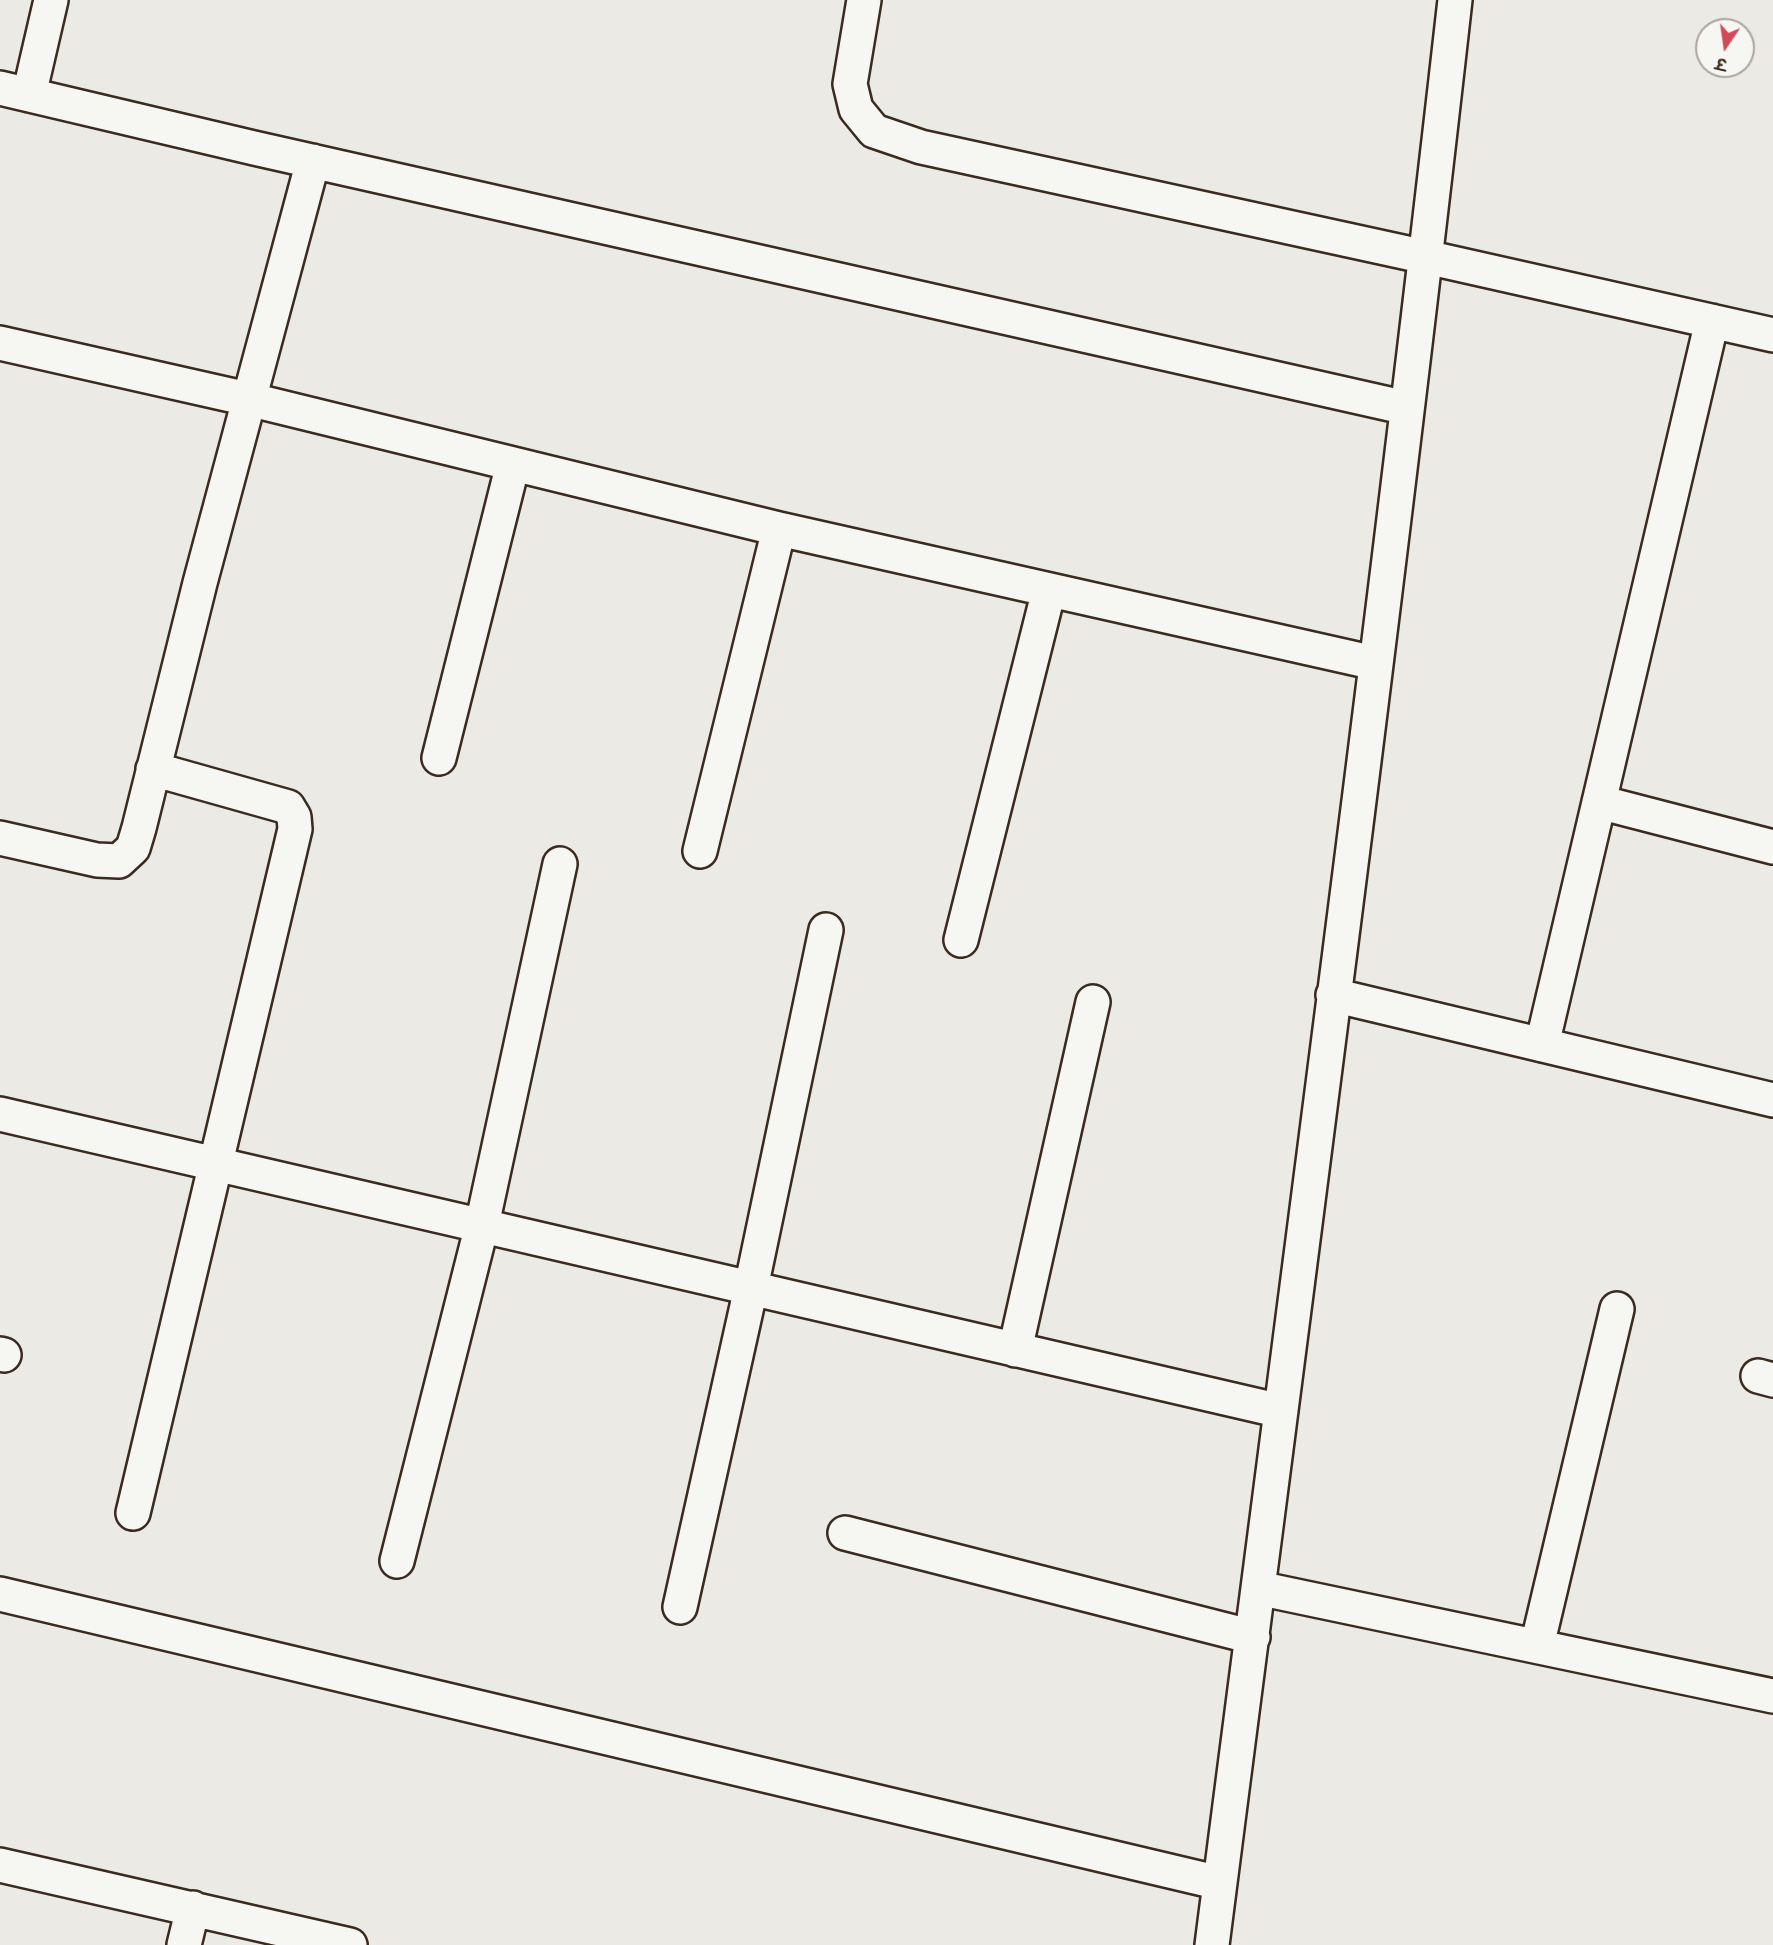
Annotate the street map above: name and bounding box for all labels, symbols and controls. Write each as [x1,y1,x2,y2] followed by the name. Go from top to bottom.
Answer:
[1695,18,1755,78] north arrow
[1714,52,1729,76] text: उ

